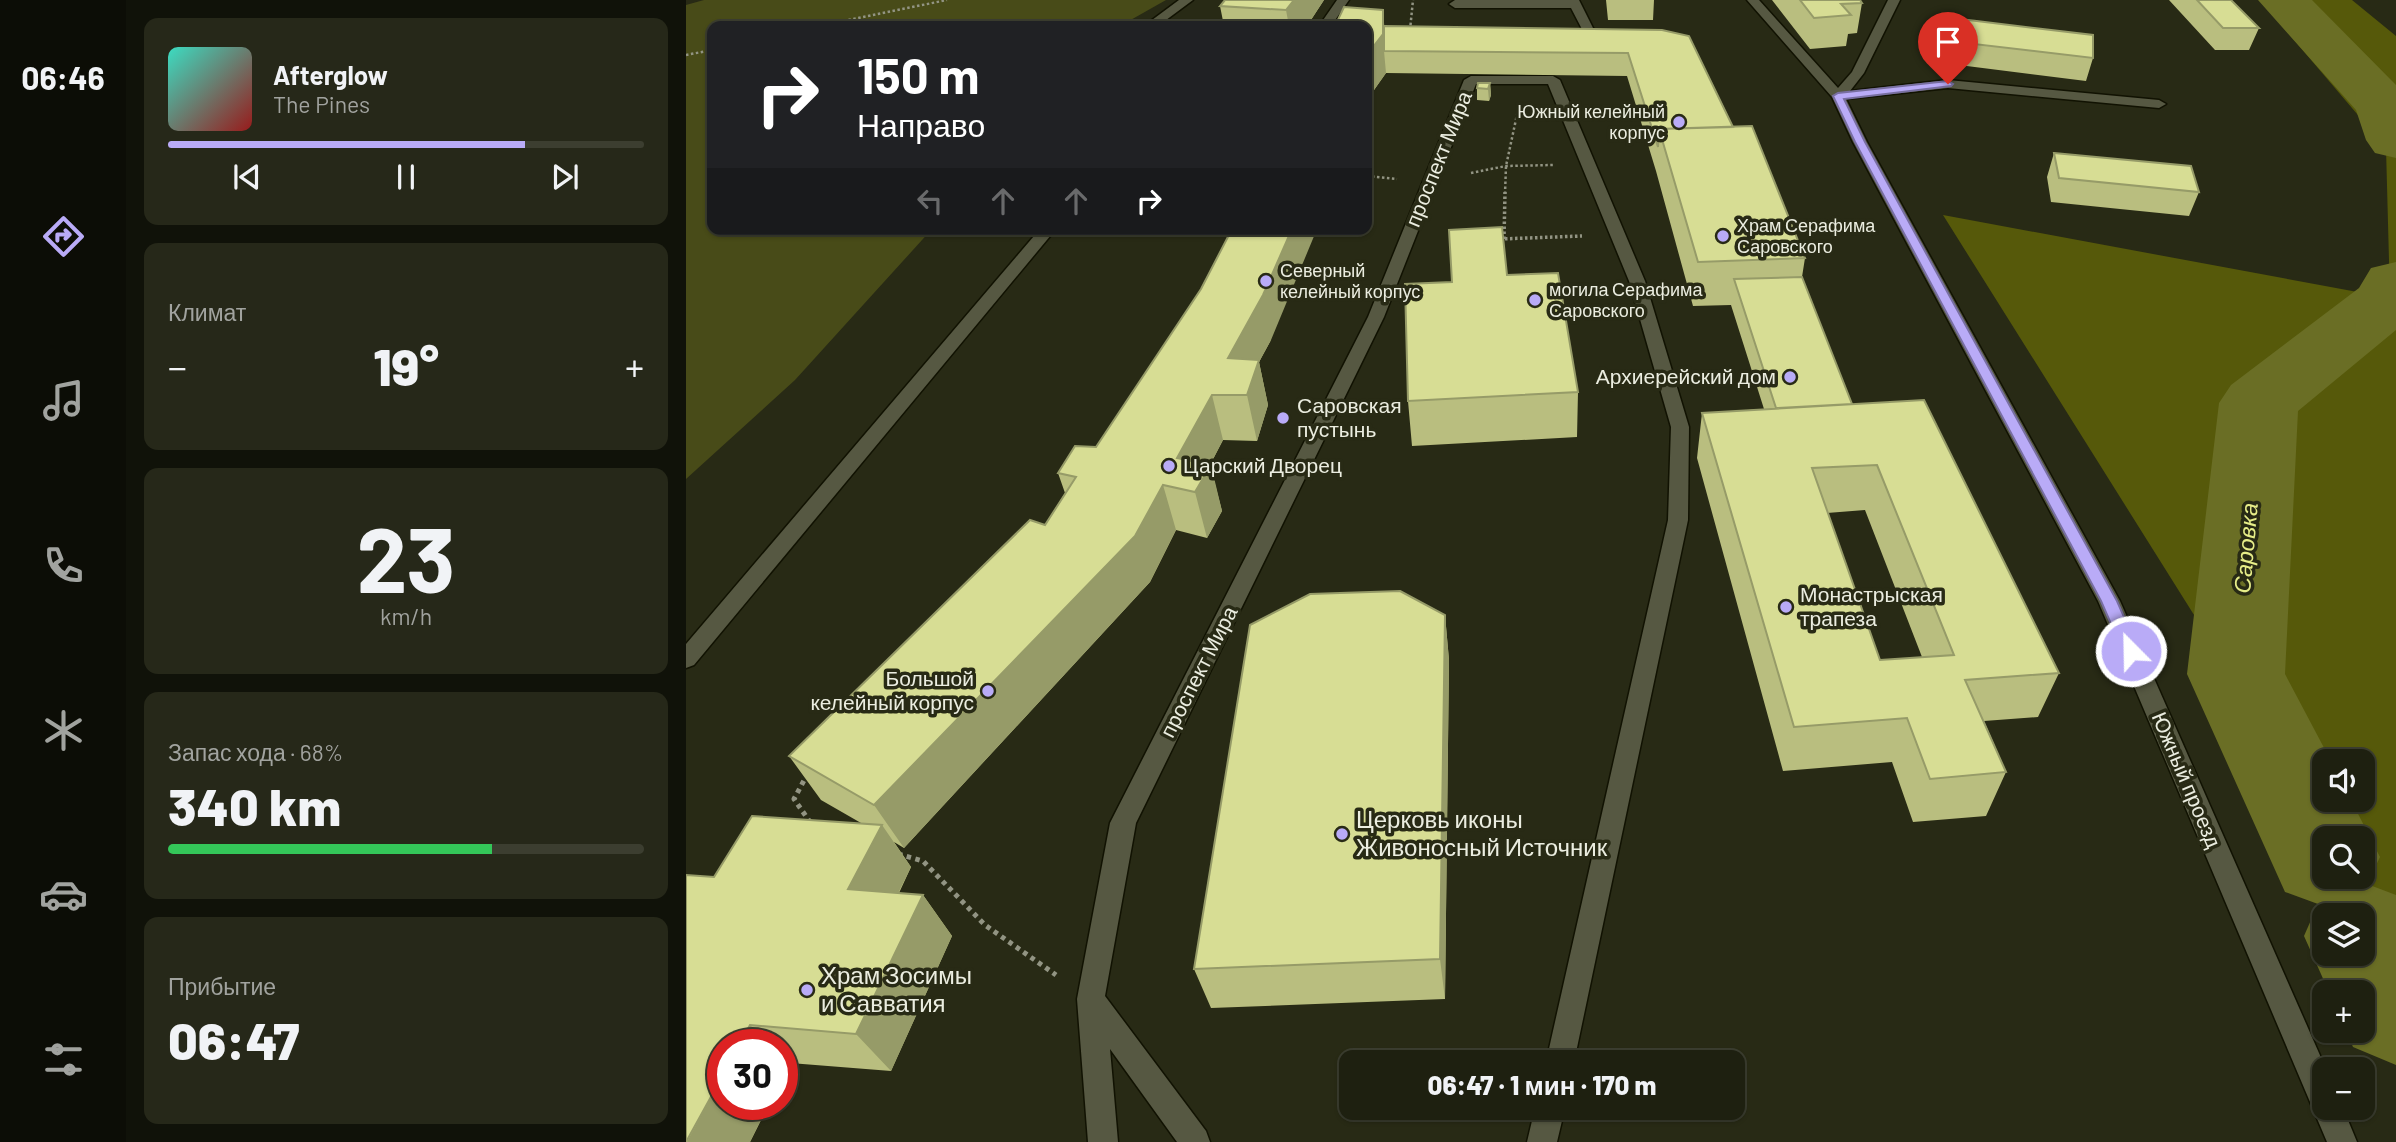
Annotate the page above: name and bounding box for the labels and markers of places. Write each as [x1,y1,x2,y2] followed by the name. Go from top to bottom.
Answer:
[1918,12.0,1978,84] pin
[1517,100,1665,143] place label: Южный келейный корпус
[1671,114,1687,130] marker: Южный келейный корпус
[1737,214,1876,257] place label: Храм Серафима Саровского
[1715,228,1731,244] marker: Храм Серафима Саровского
[1280,259,1420,302] place label: Северный келейный корпус
[1258,273,1274,289] marker: Северный келейный корпус
[1549,278,1703,321] place label: могила Серафима Саровского
[1527,292,1543,308] marker: могила Серафима Саровского
[1596,363,1776,388] place label: Архиерейский дом
[1782,369,1798,385] marker: Архиерейский дом
[1297,392,1402,441] place label: Саровская пустынь
[1275,410,1291,426] marker: Саровская пустынь
[1183,452,1342,477] place label: Царский Дворец
[1161,458,1177,474] marker: Царский Дворец
[1800,581,1943,630] place label: Монастрыская трапеза
[1778,599,1794,615] marker: Монастрыская трапеза
[810,665,974,714] place label: Большой келейный корпус
[980,683,996,699] marker: Большой келейный корпус
[1356,804,1608,861] place label: Церковь иконы Живоносный Источник
[1334,826,1350,842] marker: Церковь иконы Живоносный Источник
[821,960,972,1017] place label: Храм Зосимы и Савватия
[799,982,815,998] marker: Храм Зосимы и Савватия

